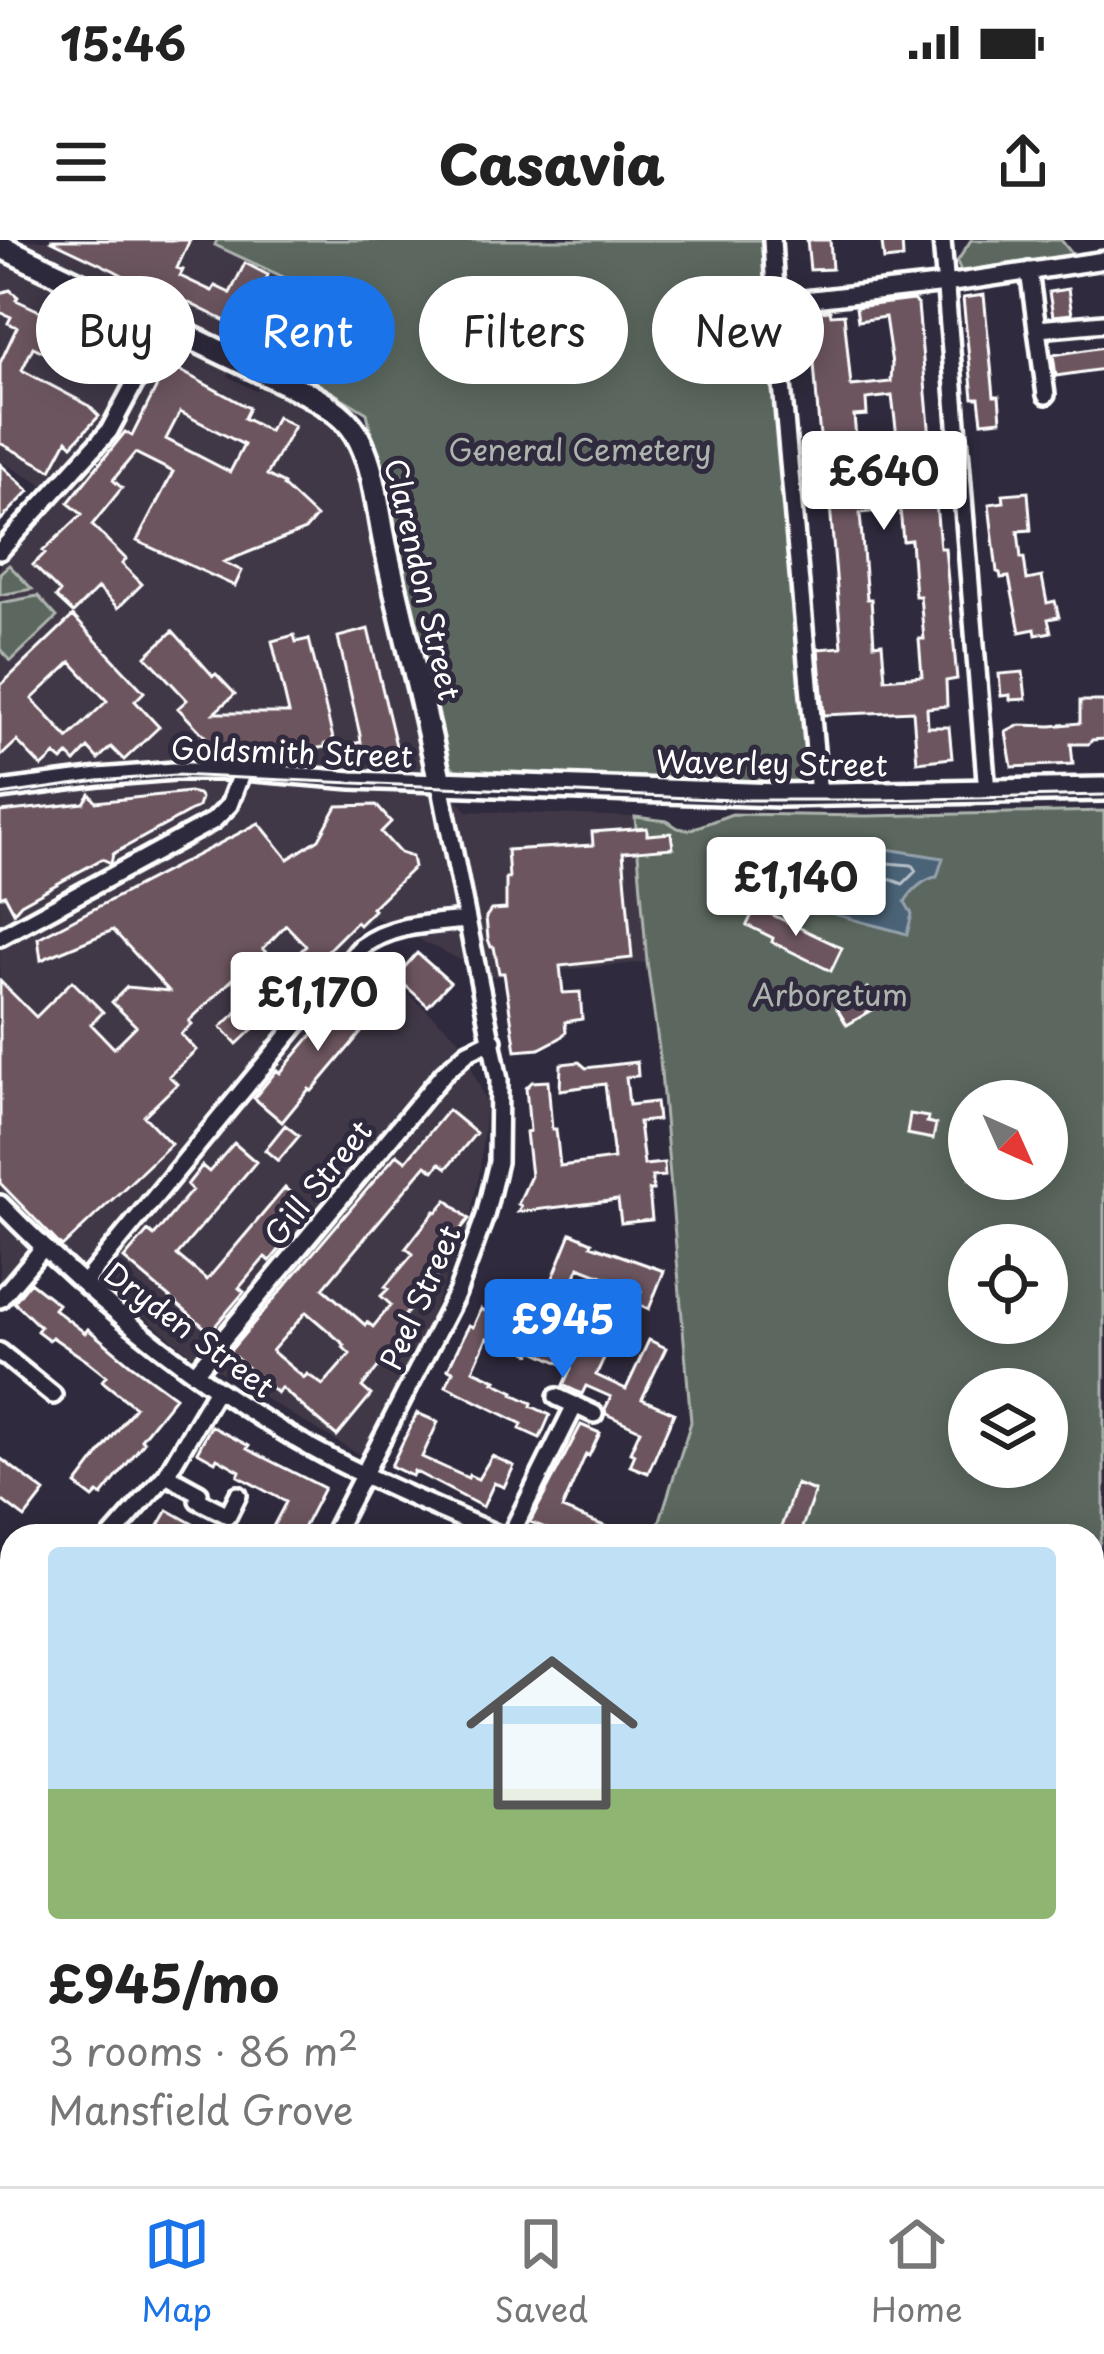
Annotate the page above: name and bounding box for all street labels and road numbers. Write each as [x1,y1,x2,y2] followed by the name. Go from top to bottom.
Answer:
[374,454,474,704] street label: Clarendon Street
[170,724,414,778] street label: Goldsmith Street
[656,737,888,787] street label: Waverley Street
[252,1109,382,1255] street label: Gill Street
[367,1217,471,1377] street label: Peel Street
[96,1250,284,1408] street label: Dryden Street

